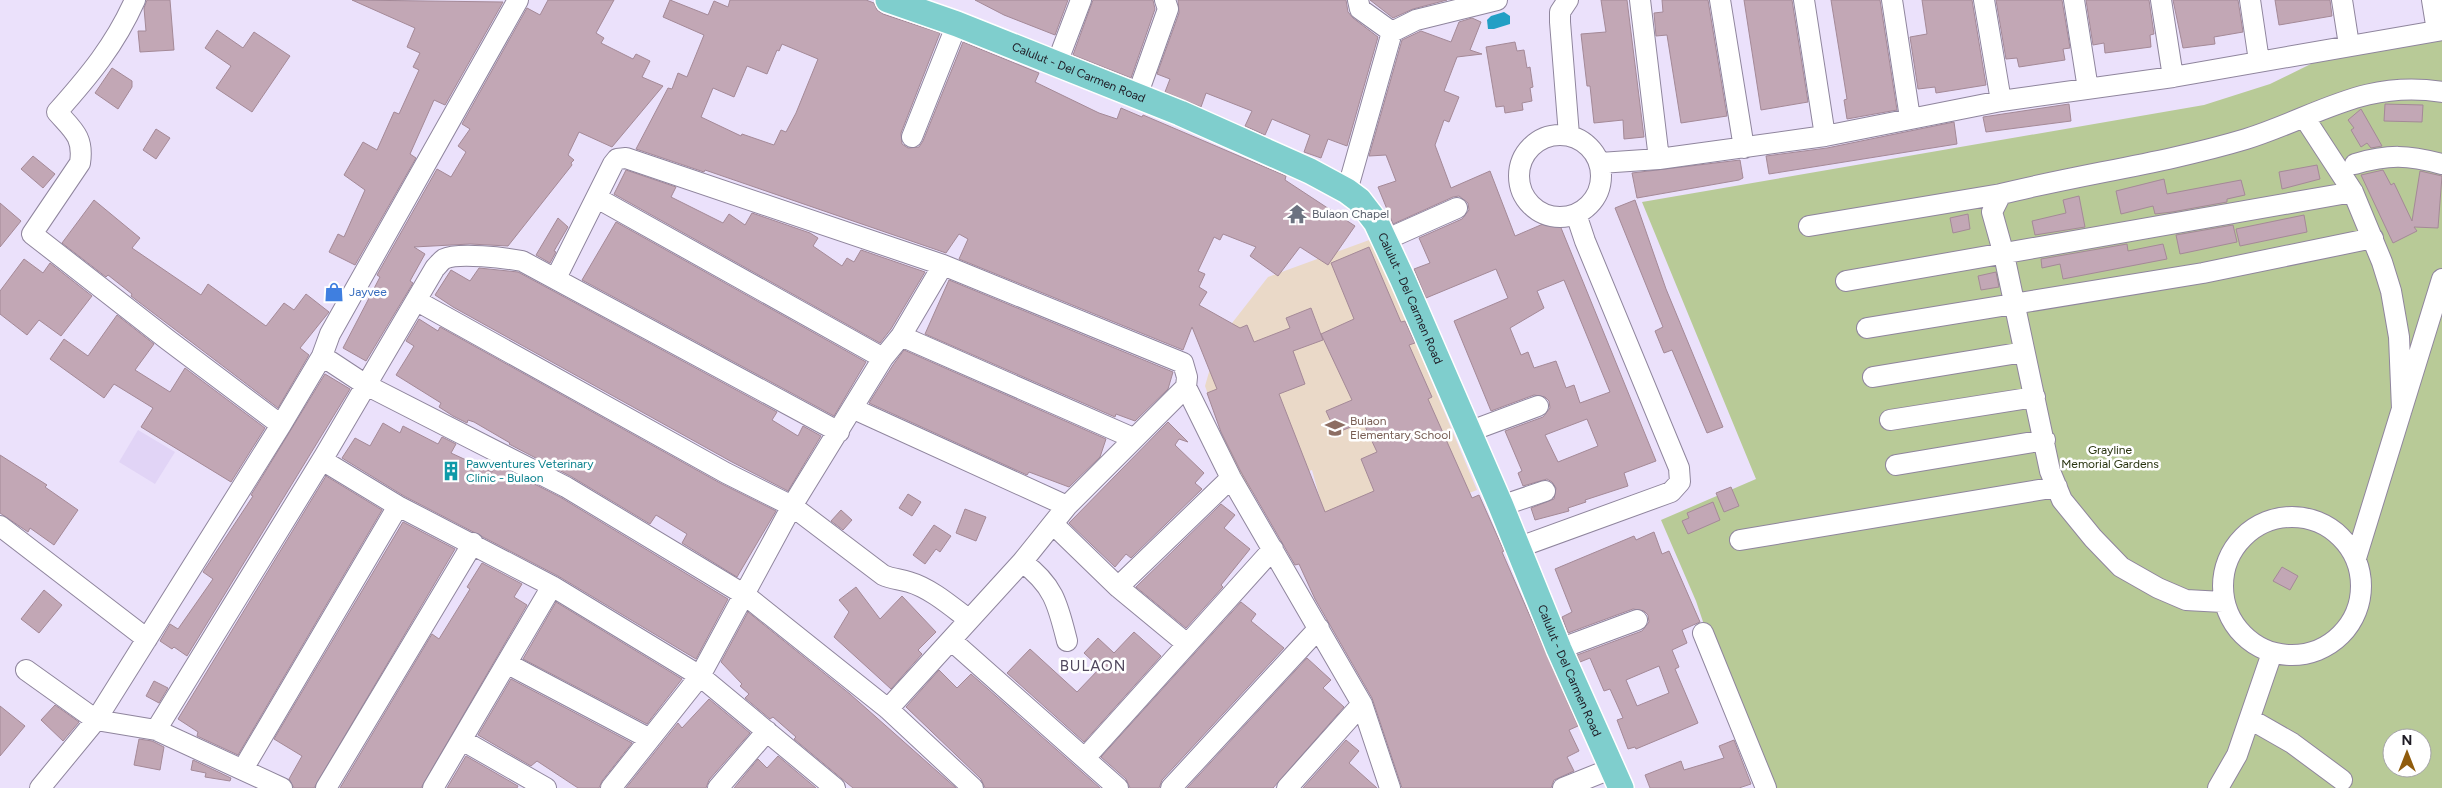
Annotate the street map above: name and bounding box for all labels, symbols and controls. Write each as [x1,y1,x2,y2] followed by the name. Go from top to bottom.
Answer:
[1010,40,1147,105] street label: Calulut - Del Carmen Road
[1286,203,1308,225] temple icon: Bulaon Chapel
[1312,207,1389,221] place label: Bulaon Chapel
[1375,230,1446,366] street label: Calulut - Del Carmen Road
[323,281,345,303] shop icon: Jayvee
[349,285,387,299] place label: Jayvee
[1350,414,1451,442] place label: Bulaon Elementary School
[1324,417,1346,439] school or university icon: Bulaon Elementary School
[2061,443,2159,471] park label: Grayline Memorial Gardens
[466,457,594,485] place label: Pawventures Veterinary Clinic - Bulaon
[440,460,462,482] building icon: Pawventures Veterinary Clinic - Bulaon
[1535,603,1604,739] street label: Calulut - Del Carmen Road
[1060,657,1126,675] district label: BULAON
[2382,728,2432,778] north arrow
[2402,732,2412,749] text: N

